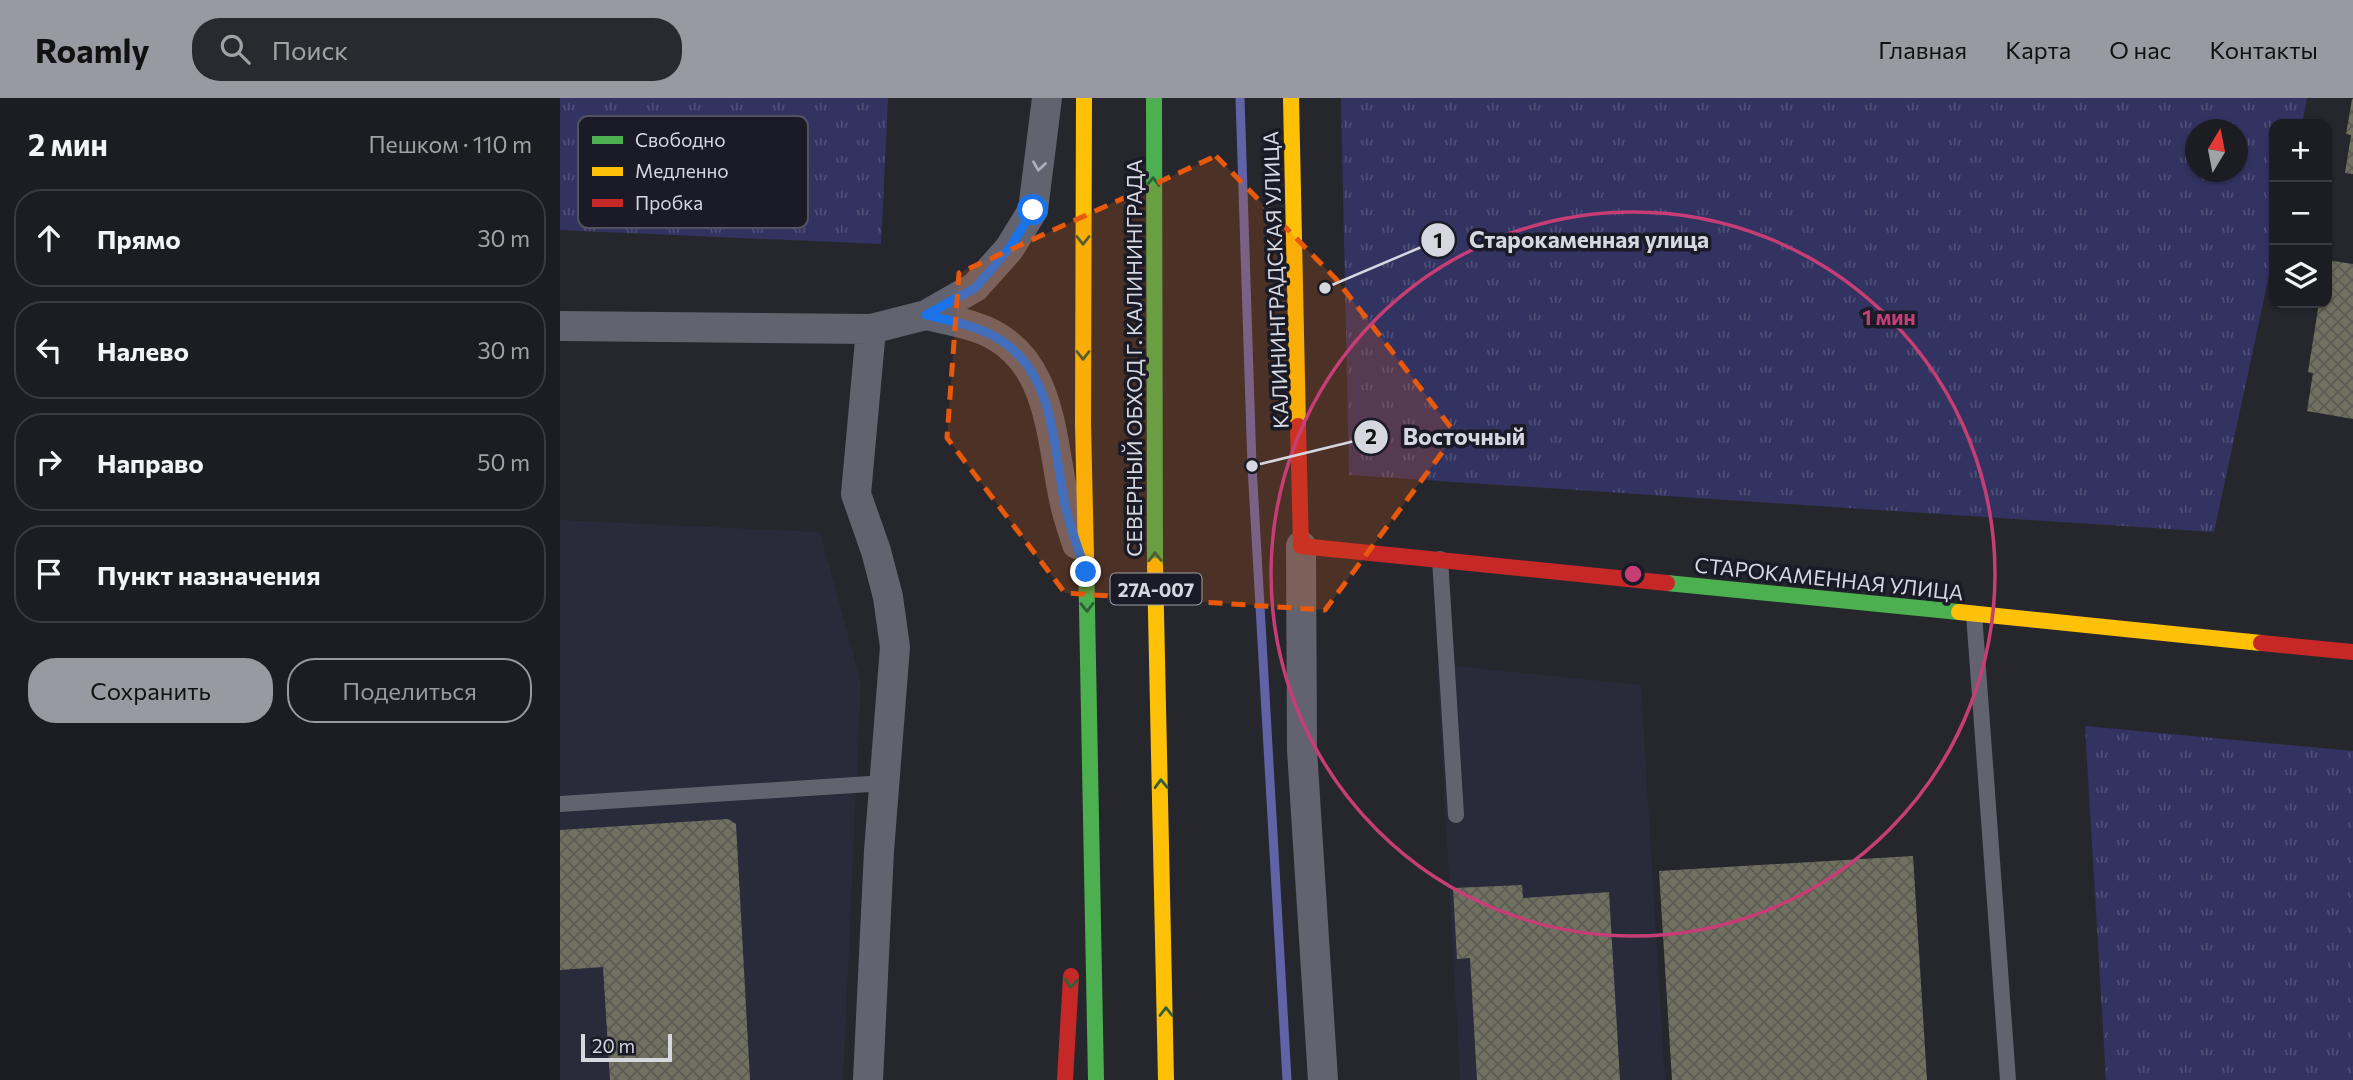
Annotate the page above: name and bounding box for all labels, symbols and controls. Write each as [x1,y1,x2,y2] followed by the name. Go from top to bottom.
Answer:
[192,18,682,81] search box
[35,29,150,70] text: Roamly
[216,30,254,68] icon: search
[272,34,348,65] text: Поиск
[1878,35,1967,64] text: Главная
[2005,35,2071,64] text: Карта
[2109,35,2171,64] text: О нас
[2209,35,2318,64] text: Контакты
[578,116,808,228] legend
[2185,119,2248,182] north arrow
[2269,119,2332,308] map controls
[2269,119,2332,182] button: +
[28,125,108,162] text: 2 мин
[635,128,725,151] text: Свободно
[368,130,532,158] text: Пешком · 110 m
[1257,131,1293,429] street label: КАЛИНИНГРАДСКАЯ УЛИЦА
[635,159,729,182] text: Медленно
[1121,159,1146,557] street label: СЕВЕРНЫЙ ОБХОД Г. КАЛИНИНГРАДА
[1032,160,1047,172] one-way arrow
[1145,177,1161,187] one-way arrow
[2269,182,2332,245] button: −
[635,191,703,214] text: Пробка
[1017,194,1048,225] route start
[1420,218,1723,262] callout: Старокаменная улица
[30,219,68,257] icon: ahead
[97,223,181,254] text: Прямо
[477,224,530,252] text: 30 m
[1469,225,1709,253] text: Старокаменная улица
[1433,227,1443,252] text: 1
[1075,235,1091,245] one-way arrow
[2269,245,2332,308] button: layers
[1862,304,1916,329] text: 1 мин
[30,331,68,369] icon: left
[97,335,189,366] text: Налево
[477,336,530,364] text: 30 m
[1075,350,1091,361] one-way arrow
[1354,415,1539,459] callout: Восточный
[1403,422,1525,450] text: Восточный
[1365,423,1377,448] text: 2
[30,443,68,481] icon: right
[97,447,204,478] text: Направо
[477,448,530,476] text: 50 m
[1148,551,1163,562] one-way arrow
[1693,551,1965,605] street label: СТАРОКАМЕННАЯ УЛИЦА
[30,555,68,593] icon: arrive
[1070,556,1101,587] route end
[97,559,321,590] text: Пункт назначения
[1621,562,1645,586] centre of rings
[1110,574,1202,604] road number: 27А-007
[1079,602,1094,613] one-way arrow
[28,658,273,723] button: Сохранить
[287,658,532,723] button: Поделиться
[1153,779,1168,790] one-way arrow
[1064,978,1079,989] one-way arrow
[1158,1006,1174,1017] one-way arrow
[581,1031,672,1063] scale bar
[592,1034,635,1057] text: 20 m

